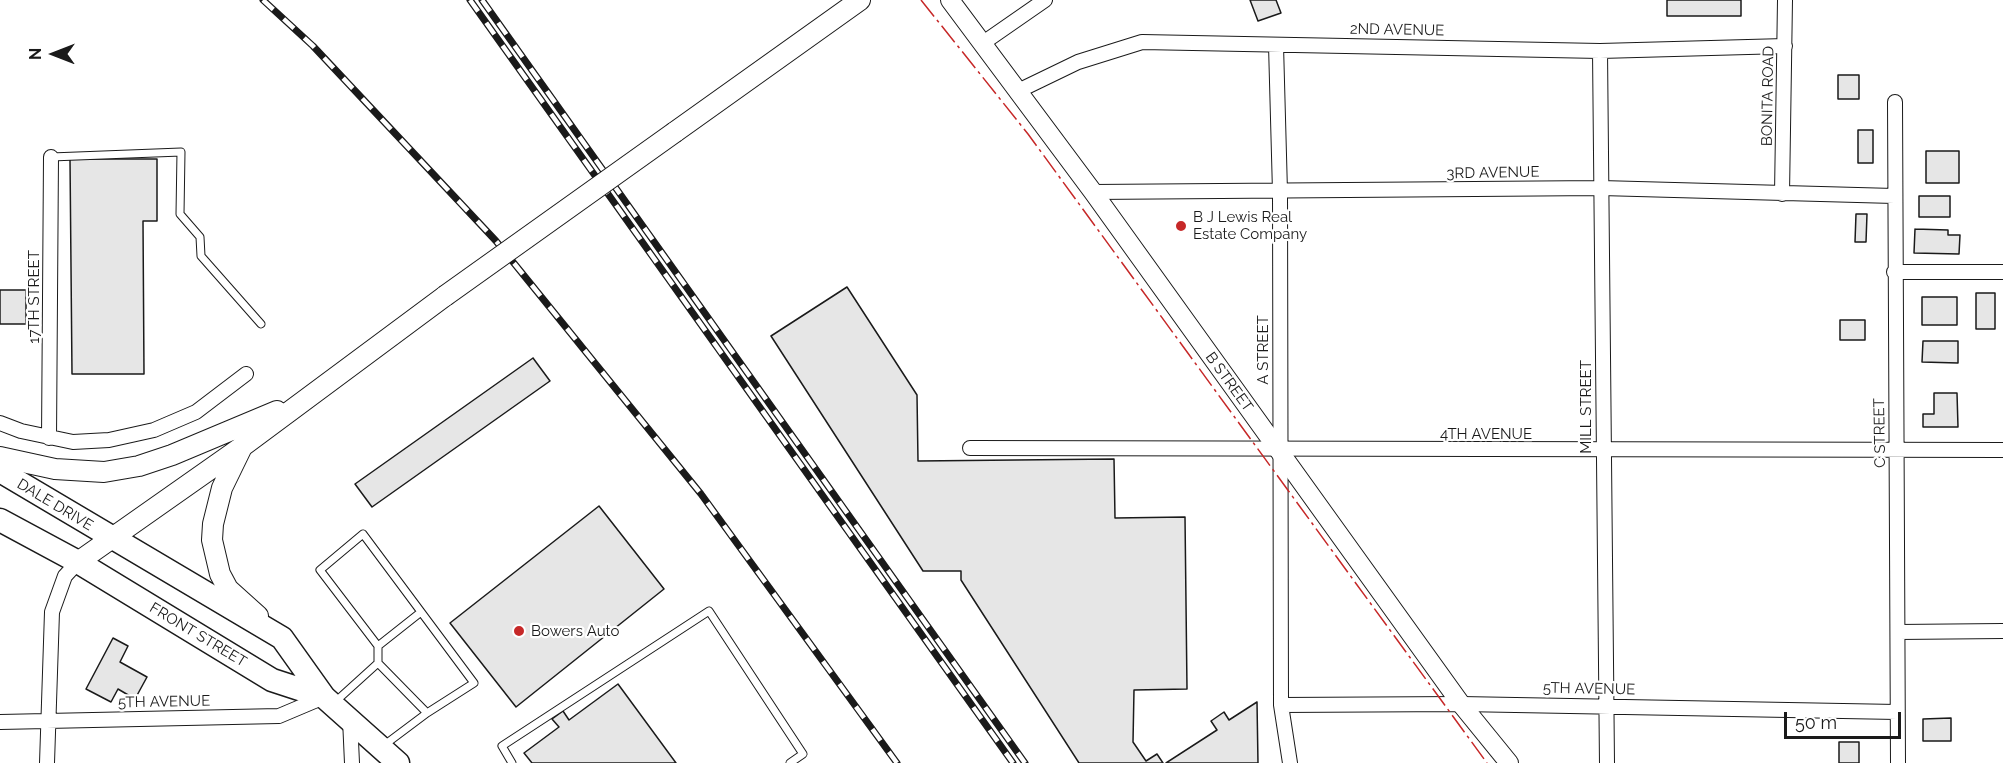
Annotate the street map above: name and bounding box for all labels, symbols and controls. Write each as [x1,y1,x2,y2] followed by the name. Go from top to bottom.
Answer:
[1350,20,1444,40] street label: 2ND AVENUE
[24,24,84,84] north arrow
[1758,46,1778,146] street label: BONITA ROAD
[26,48,45,60] text: N
[1446,163,1540,183] street label: 3RD AVENUE
[1193,208,1307,243] place label: B J Lewis Real Estate Company
[1174,219,1188,233] marker: B J Lewis Real Estate Company
[25,250,43,344] street label: 17TH STREET
[1254,315,1272,385] street label: A STREET
[1201,349,1257,415] street label: B STREET
[1577,360,1595,454] street label: MILL STREET
[1870,398,1890,468] street label: C STREET
[1440,425,1532,443] street label: 4TH AVENUE
[14,475,96,535] street label: DALE DRIVE
[146,599,250,671] street label: FRONT STREET
[531,622,619,640] place label: Bowers Auto
[512,624,526,638] marker: Bowers Auto
[1543,679,1635,699] street label: 5TH AVENUE
[118,692,210,712] street label: 5TH AVENUE
[1787,700,1904,738] scale bar
[1795,712,1837,733] text: 50 m

